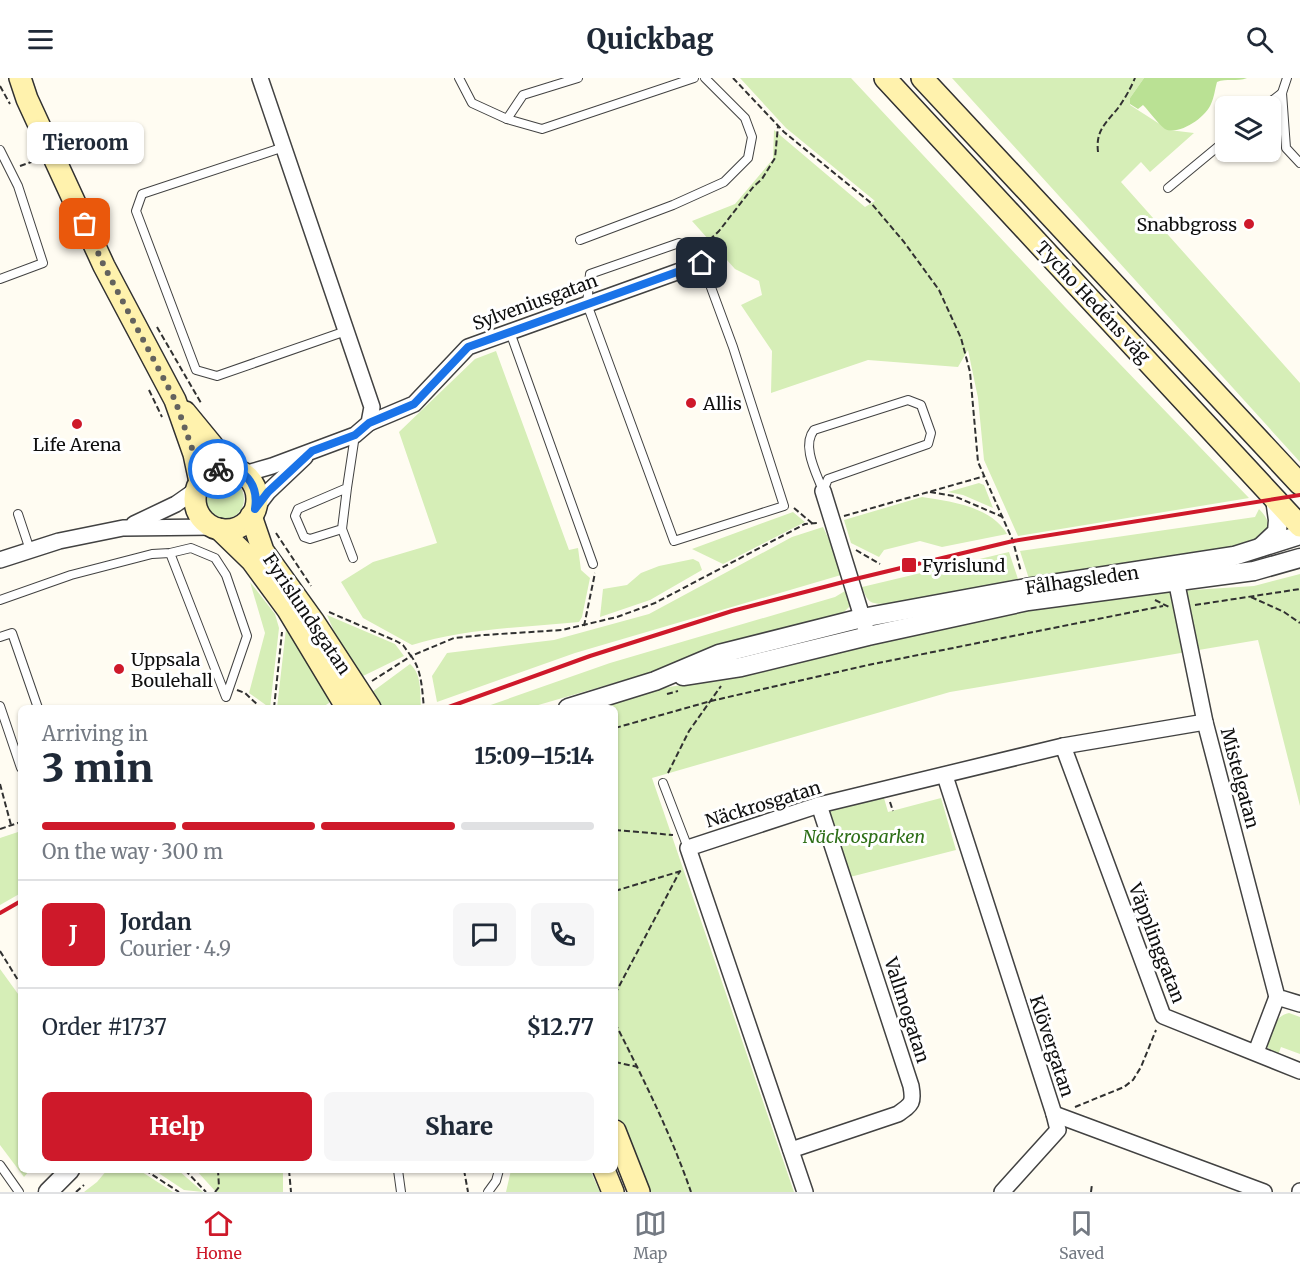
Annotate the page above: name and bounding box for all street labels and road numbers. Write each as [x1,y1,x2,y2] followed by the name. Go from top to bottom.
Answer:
[1031,236,1156,368] street label: Tycho Hedéns väg
[469,269,601,335] street label: Sylveniusgatan
[258,549,356,679] street label: Fyrislundsgatan
[1024,561,1140,599] street label: Fålhagsleden
[1216,725,1264,831] street label: Mistelgatan
[702,775,824,833] street label: Näckrosgatan
[1123,879,1190,1006] street label: Väpplinggatan
[879,953,935,1066] street label: Vallmogatan
[1025,992,1079,1100] street label: Klövergatan

